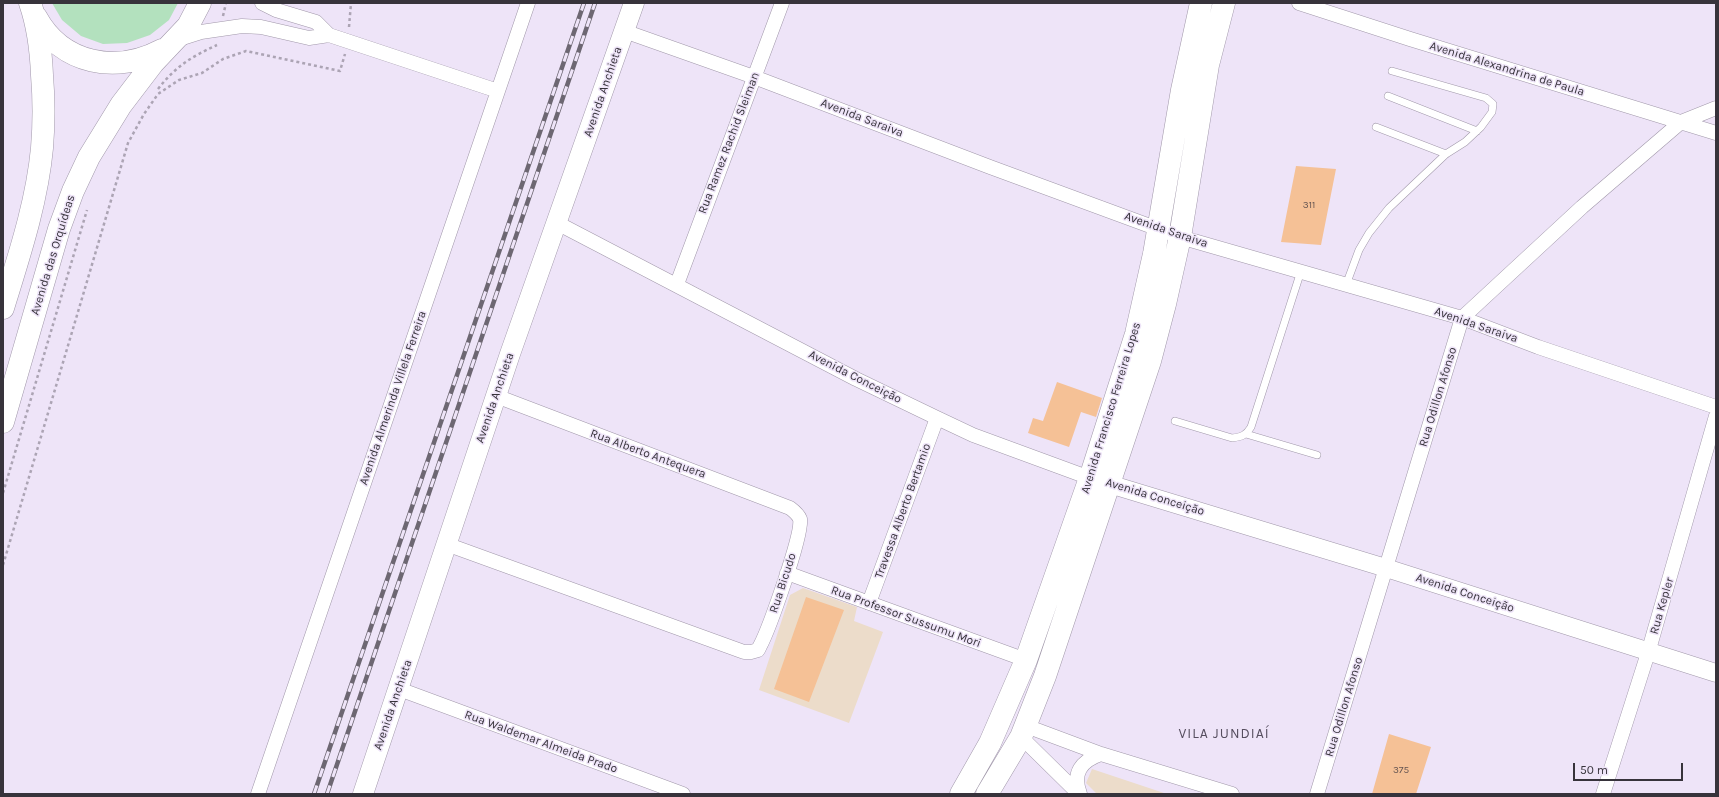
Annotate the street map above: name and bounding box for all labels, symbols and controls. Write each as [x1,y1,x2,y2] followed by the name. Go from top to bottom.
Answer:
[1428,39,1586,99] street label: Avenida Alexandrina de Paula
[581,45,625,139] street label: Avenida Anchieta
[695,70,763,216] street label: Rua Ramez Rachid Sleiman
[819,96,905,140] street label: Avenida Saraiva
[28,193,78,317] street label: Avenida das Orquídeas
[1303,199,1315,211] house number: 311
[1122,209,1210,251] street label: Avenida Saraiva
[1432,304,1520,346] street label: Avenida Saraiva
[356,309,430,487] street label: Avenida Almerinda Villela Ferreira
[1078,321,1144,495] street label: Avenida Francisco Ferreira Lopes
[1416,345,1460,449] street label: Rua Odillon Afonso
[806,347,904,407] street label: Avenida Conceição
[473,351,517,445] street label: Avenida Anchieta
[588,426,708,482] street label: Rua Alberto Antequera
[872,442,934,580] street label: Travessa Alberto Bertamio
[1104,475,1206,519] street label: Avenida Conceição
[767,551,799,615] street label: Rua Bicudo
[1414,570,1516,616] street label: Avenida Conceição
[1647,576,1677,636] street label: Rua Kepler
[829,583,983,651] street label: Rua Professor Sussumu Mori
[1322,655,1366,759] street label: Rua Odillon Afonso
[371,658,415,752] street label: Avenida Anchieta
[463,708,619,776] street label: Rua Waldemar Almeida Prado
[1178,726,1270,742] district label: VILA JUNDIAÍ
[1575,755,1685,781] scale bar
[1580,763,1608,777] text: 50 m
[1393,764,1409,776] house number: 375

